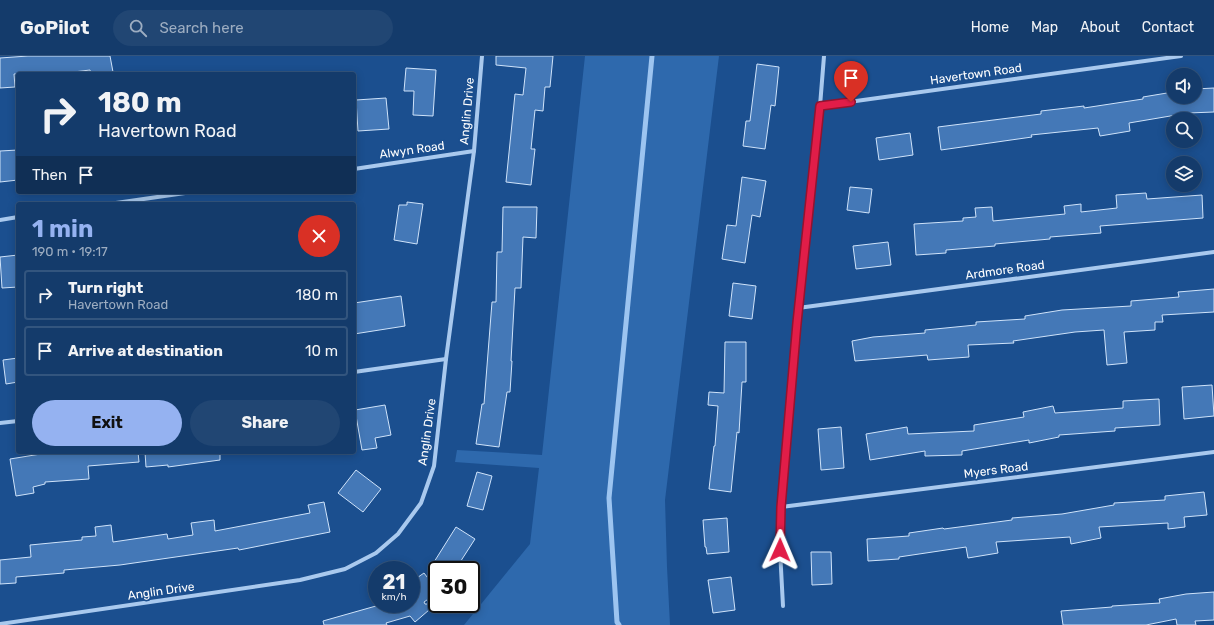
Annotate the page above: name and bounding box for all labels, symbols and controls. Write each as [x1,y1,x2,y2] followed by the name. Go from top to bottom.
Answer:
[113,10,393,46] search box
[20,16,89,39] text: GoPilot
[127,17,149,39] icon: search
[159,19,244,37] text: Search here
[971,19,1009,36] text: Home
[1031,19,1058,36] text: Map
[1080,19,1120,36] text: About
[1142,19,1194,36] text: Contact
[834,61,868,102] pin
[929,61,1023,87] street label: Havertown Road
[840,67,862,89] icon: arrive
[1166,68,1202,192] map controls
[1166,68,1202,104] button: sound
[457,77,477,145] street label: Anglin Drive
[98,86,182,119] text: 180 m
[32,88,84,140] icon: right
[1166,112,1202,148] button: search
[98,120,237,142] text: Havertown Road
[378,138,446,162] street label: Alwyn Road
[1166,156,1202,192] button: layers
[75,164,97,186] icon: arrive
[32,166,67,184] text: Then
[32,215,93,243] text: 1 min
[298,215,340,257] button: close
[32,244,108,259] text: 190 m · 19:17
[965,258,1045,282] street label: Ardmore Road
[68,279,143,297] text: Turn right
[34,284,56,306] icon: right
[296,286,338,304] text: 180 m
[68,297,168,312] text: Havertown Road
[34,340,56,362] icon: arrive
[68,342,223,360] text: Arrive at destination
[305,342,338,360] text: 10 m
[415,397,439,466] street label: Anglin Drive
[32,400,182,446] button: Exit
[190,400,340,446] button: Share
[963,459,1029,481] street label: Myers Road
[759,529,801,571] position arrow
[428,561,480,613] speed limit sign: 30
[383,570,405,594] text: 21
[127,579,196,603] street label: Anglin Drive
[382,591,406,603] text: km/h

